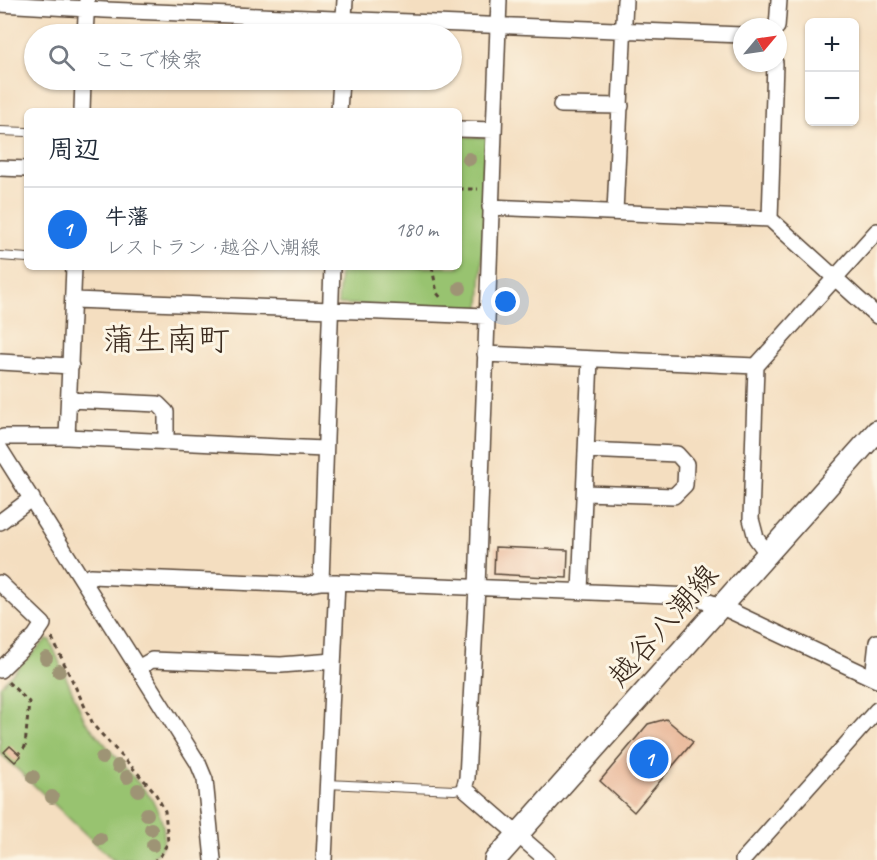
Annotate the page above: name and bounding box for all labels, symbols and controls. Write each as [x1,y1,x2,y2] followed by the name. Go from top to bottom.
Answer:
[733,18,787,72] north arrow
[805,18,859,126] map controls
[805,18,859,72] button: +
[24,24,462,90] search box
[45,41,78,74] icon: search
[93,46,203,74] text: ここで検索
[805,72,859,126] button: −
[48,133,100,166] text: 周辺
[105,203,149,231] text: 牛藩
[63,217,72,242] text: 1
[395,217,438,242] text: 180 m
[105,235,320,260] text: レストラン · 越谷八潮線
[491,287,520,316] your location
[102,319,230,360] district label: 蒲生南町
[599,556,727,694] street label: 越谷八潮線
[630,736,668,782] pin: 1

